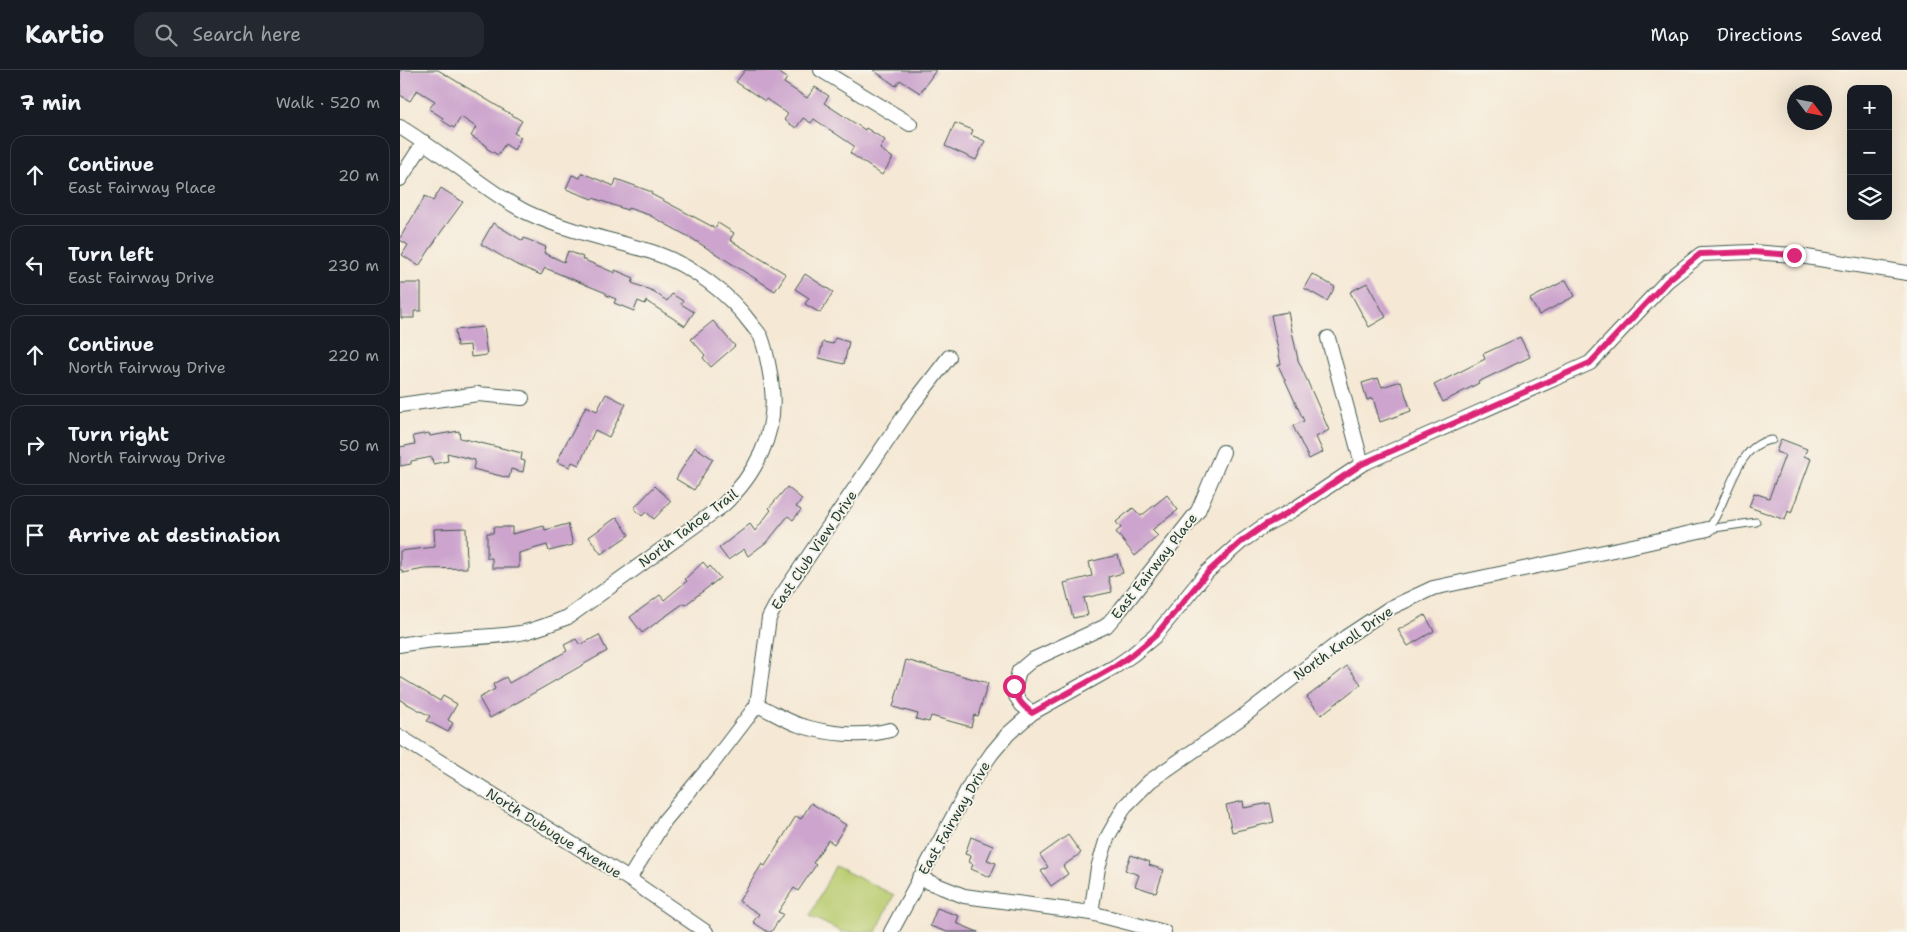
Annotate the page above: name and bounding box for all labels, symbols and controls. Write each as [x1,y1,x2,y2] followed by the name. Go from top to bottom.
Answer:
[134,12,484,57] search box
[25,19,104,51] text: Kartio
[152,21,180,49] icon: search
[192,22,301,47] text: Search here
[1651,23,1689,47] text: Map
[1717,23,1803,47] text: Directions
[1831,23,1882,47] text: Saved
[1787,85,1832,130] north arrow
[1847,85,1892,220] map controls
[1847,85,1892,130] button: +
[20,89,81,117] text: 7 min
[276,92,380,113] text: Walk · 520 m
[1847,130,1892,175] button: −
[68,152,154,177] text: Continue
[21,161,49,189] icon: ahead
[338,165,379,186] text: 20 m
[1847,175,1892,220] button: layers
[68,177,216,198] text: East Fairway Place
[68,242,154,267] text: Turn left
[1783,244,1806,267] route end
[21,251,49,279] icon: left
[327,255,379,276] text: 230 m
[68,267,215,288] text: East Fairway Drive
[68,332,154,357] text: Continue
[21,341,49,369] icon: ahead
[327,345,379,366] text: 220 m
[68,357,226,378] text: North Fairway Drive
[68,422,169,447] text: Turn right
[21,431,49,459] icon: right
[339,435,379,456] text: 50 m
[68,447,226,468] text: North Fairway Drive
[635,484,742,571] street label: North Tahoe Trail
[767,487,861,613] street label: East Club View Drive
[1107,509,1201,623] street label: East Fairway Place
[21,521,49,549] icon: arrive
[68,523,280,548] text: Arrive at destination
[1290,602,1396,684] street label: North Knoll Drive
[1003,675,1026,698] route start
[914,758,994,878] street label: East Fairway Drive
[483,784,625,882] street label: North Dubuque Avenue

